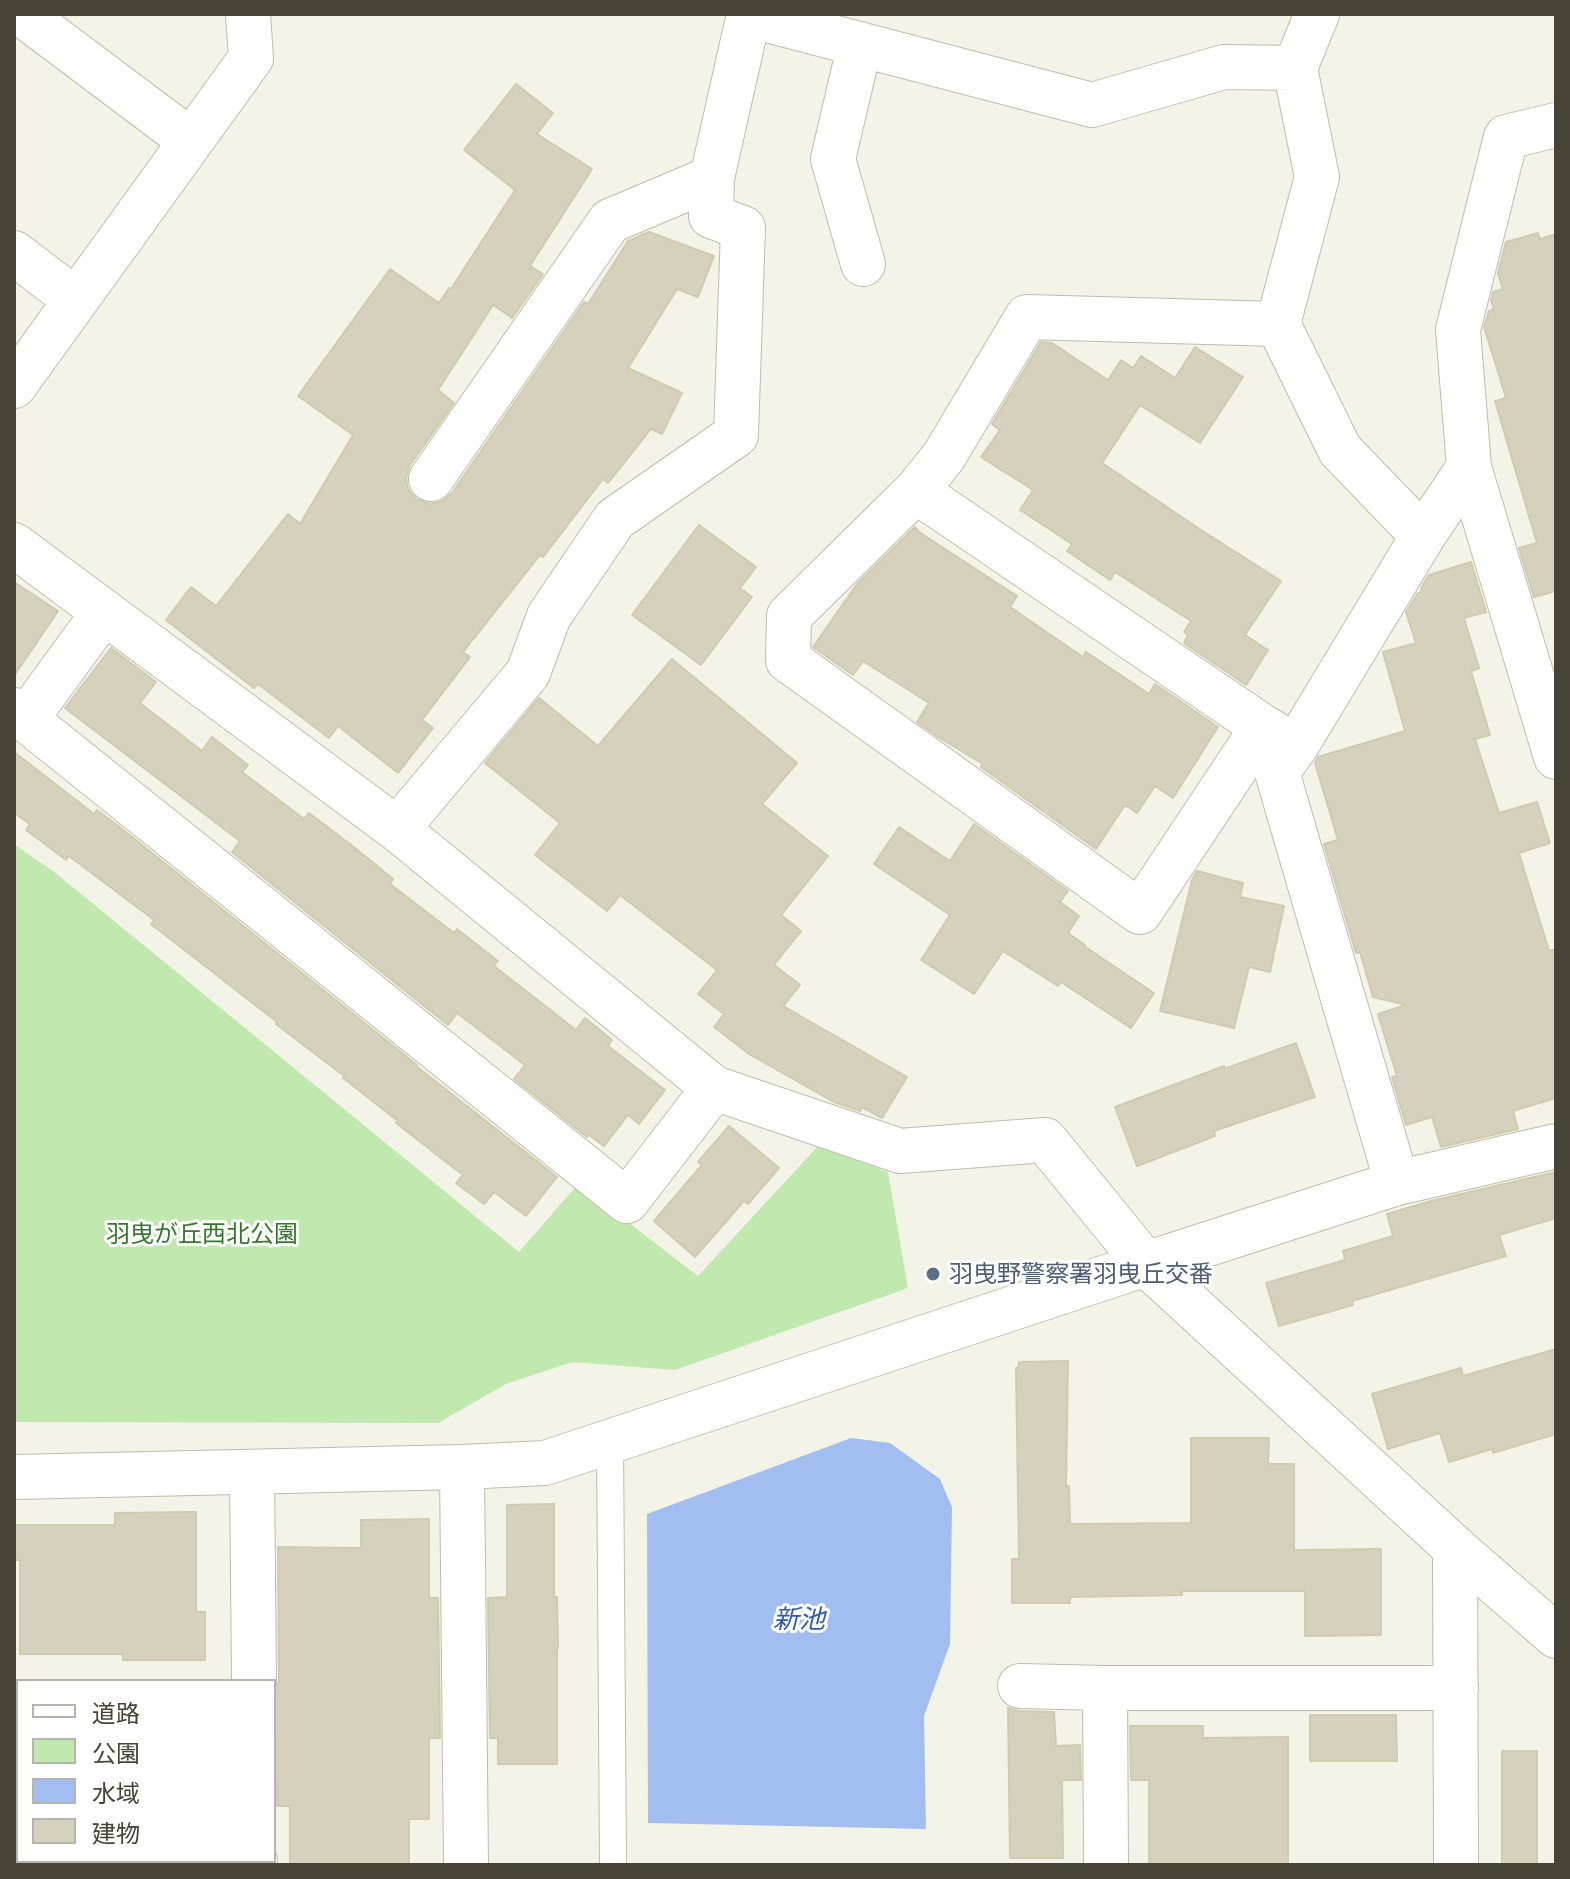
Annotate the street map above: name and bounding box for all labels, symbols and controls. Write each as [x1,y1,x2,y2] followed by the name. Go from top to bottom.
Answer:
[106,1220,298,1248] park label: 羽曳が丘西北公園
[949,1260,1213,1288] place label: 羽曳野警察署羽曳丘交番
[924,1265,942,1283] marker: 羽曳野警察署羽曳丘交番
[773,1603,825,1635] water label: 新池
[16,1679,276,1863] legend
[92,1698,140,1727] text: 道路
[92,1738,140,1767] text: 公園
[92,1778,140,1807] text: 水域
[92,1818,140,1847] text: 建物

